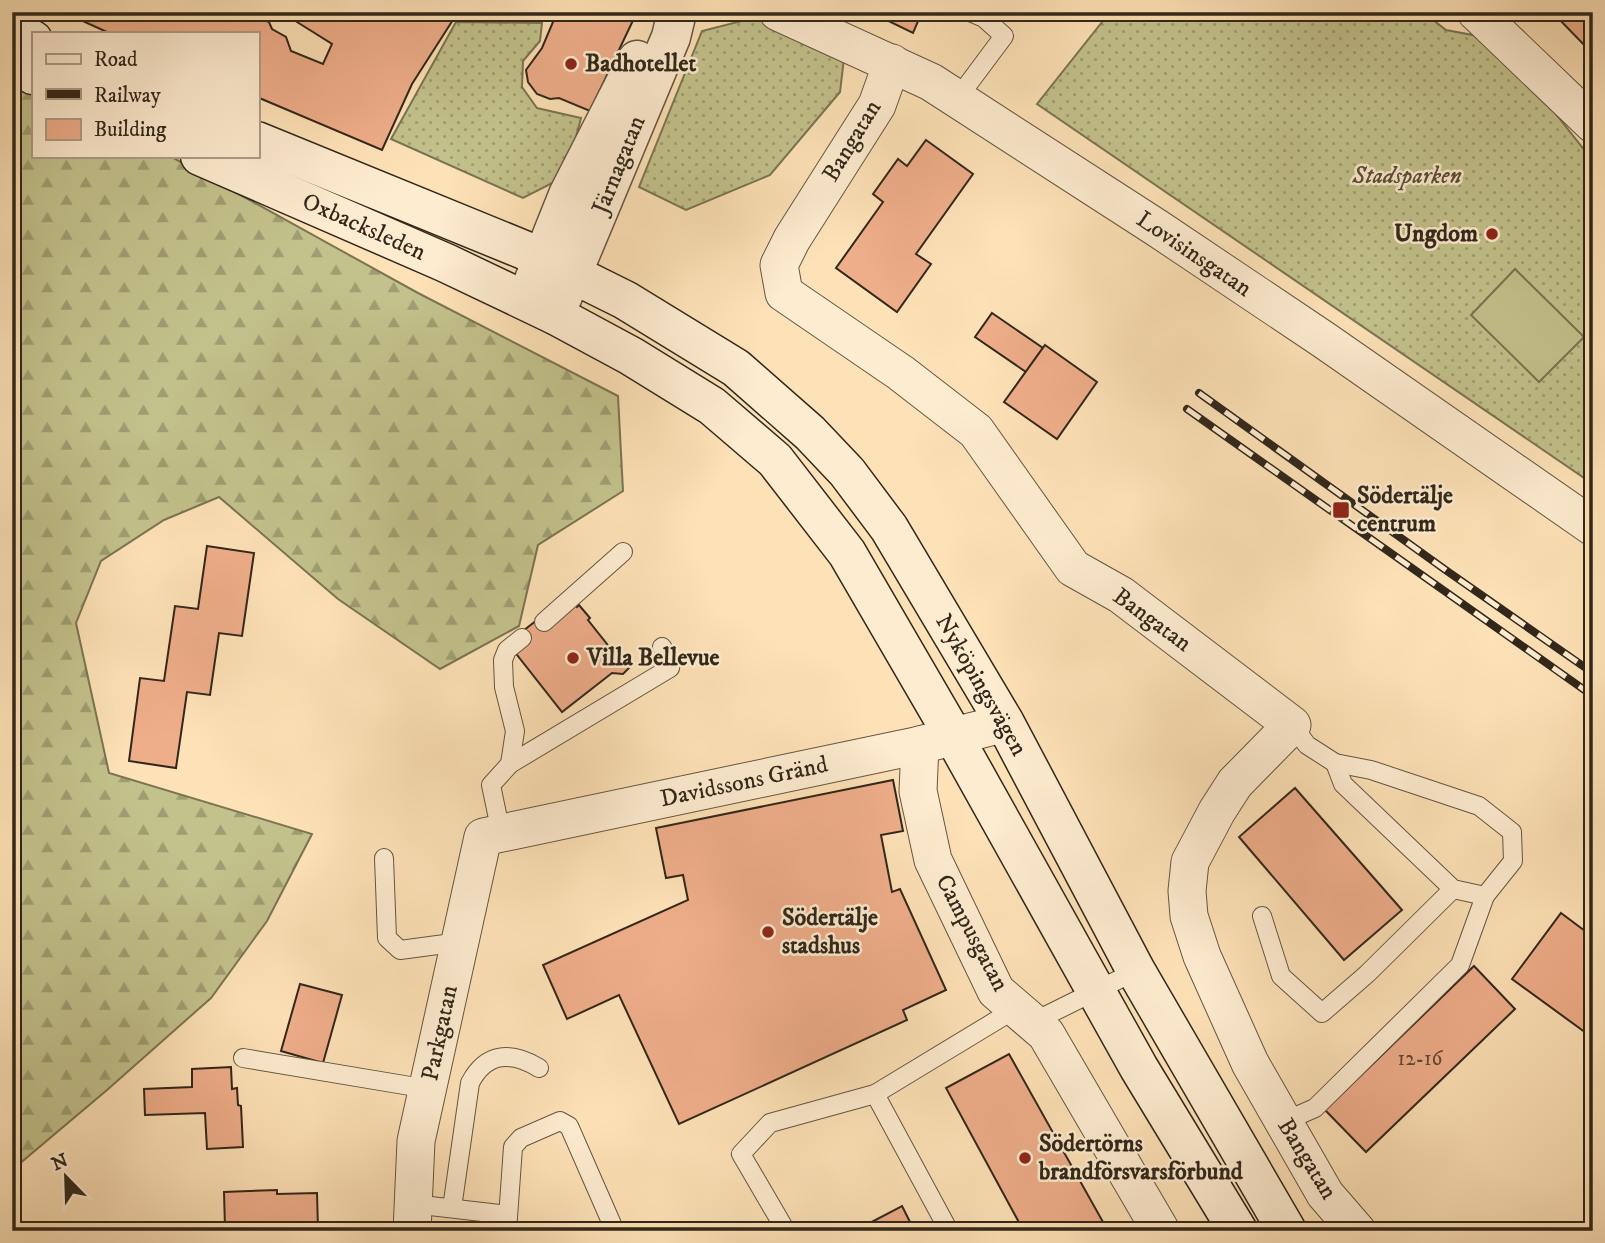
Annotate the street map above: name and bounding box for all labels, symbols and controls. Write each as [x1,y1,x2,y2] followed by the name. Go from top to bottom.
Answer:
[32,32,259,158] legend
[94,47,138,73] text: Road
[585,49,696,79] place label: Badhotellet
[563,56,579,72] marker: Badhotellet
[94,83,162,109] text: Railway
[816,94,888,187] street label: Bangatan
[585,111,652,220] street label: Järnagatan
[94,117,167,143] text: Building
[1351,161,1462,191] park label: Stadsparken
[298,186,431,268] street label: Oxbacksleden
[1131,204,1258,304] street label: Lovisinsgatan
[1394,219,1478,249] place label: Ungdom
[1484,226,1500,242] marker: Ungdom
[1357,481,1453,539] place label: Södertälje centrum
[1331,500,1351,520] marker: Södertälje centrum
[1107,581,1198,659] street label: Bangatan
[928,609,1034,762] street label: Nyköpingsvägen
[586,643,720,673] place label: Villa Bellevue
[565,650,581,666] marker: Villa Bellevue
[658,750,831,814] street label: Davidssons Gränd
[929,869,1016,997] street label: Campusgatan
[782,903,878,961] place label: Södertälje stadshus
[760,924,776,940] marker: Södertälje stadshus
[415,982,465,1084] street label: Parkgatan
[1397,1046,1444,1072] house number: 12-16
[1270,1113,1344,1206] street label: Bangatan
[1038,1129,1244,1187] place label: Södertörns brandförsvarsförbund
[32,1142,102,1212] north arrow
[48,1149,72,1176] text: N
[1017,1150,1033,1166] marker: Södertörns brandförsvarsförbund

